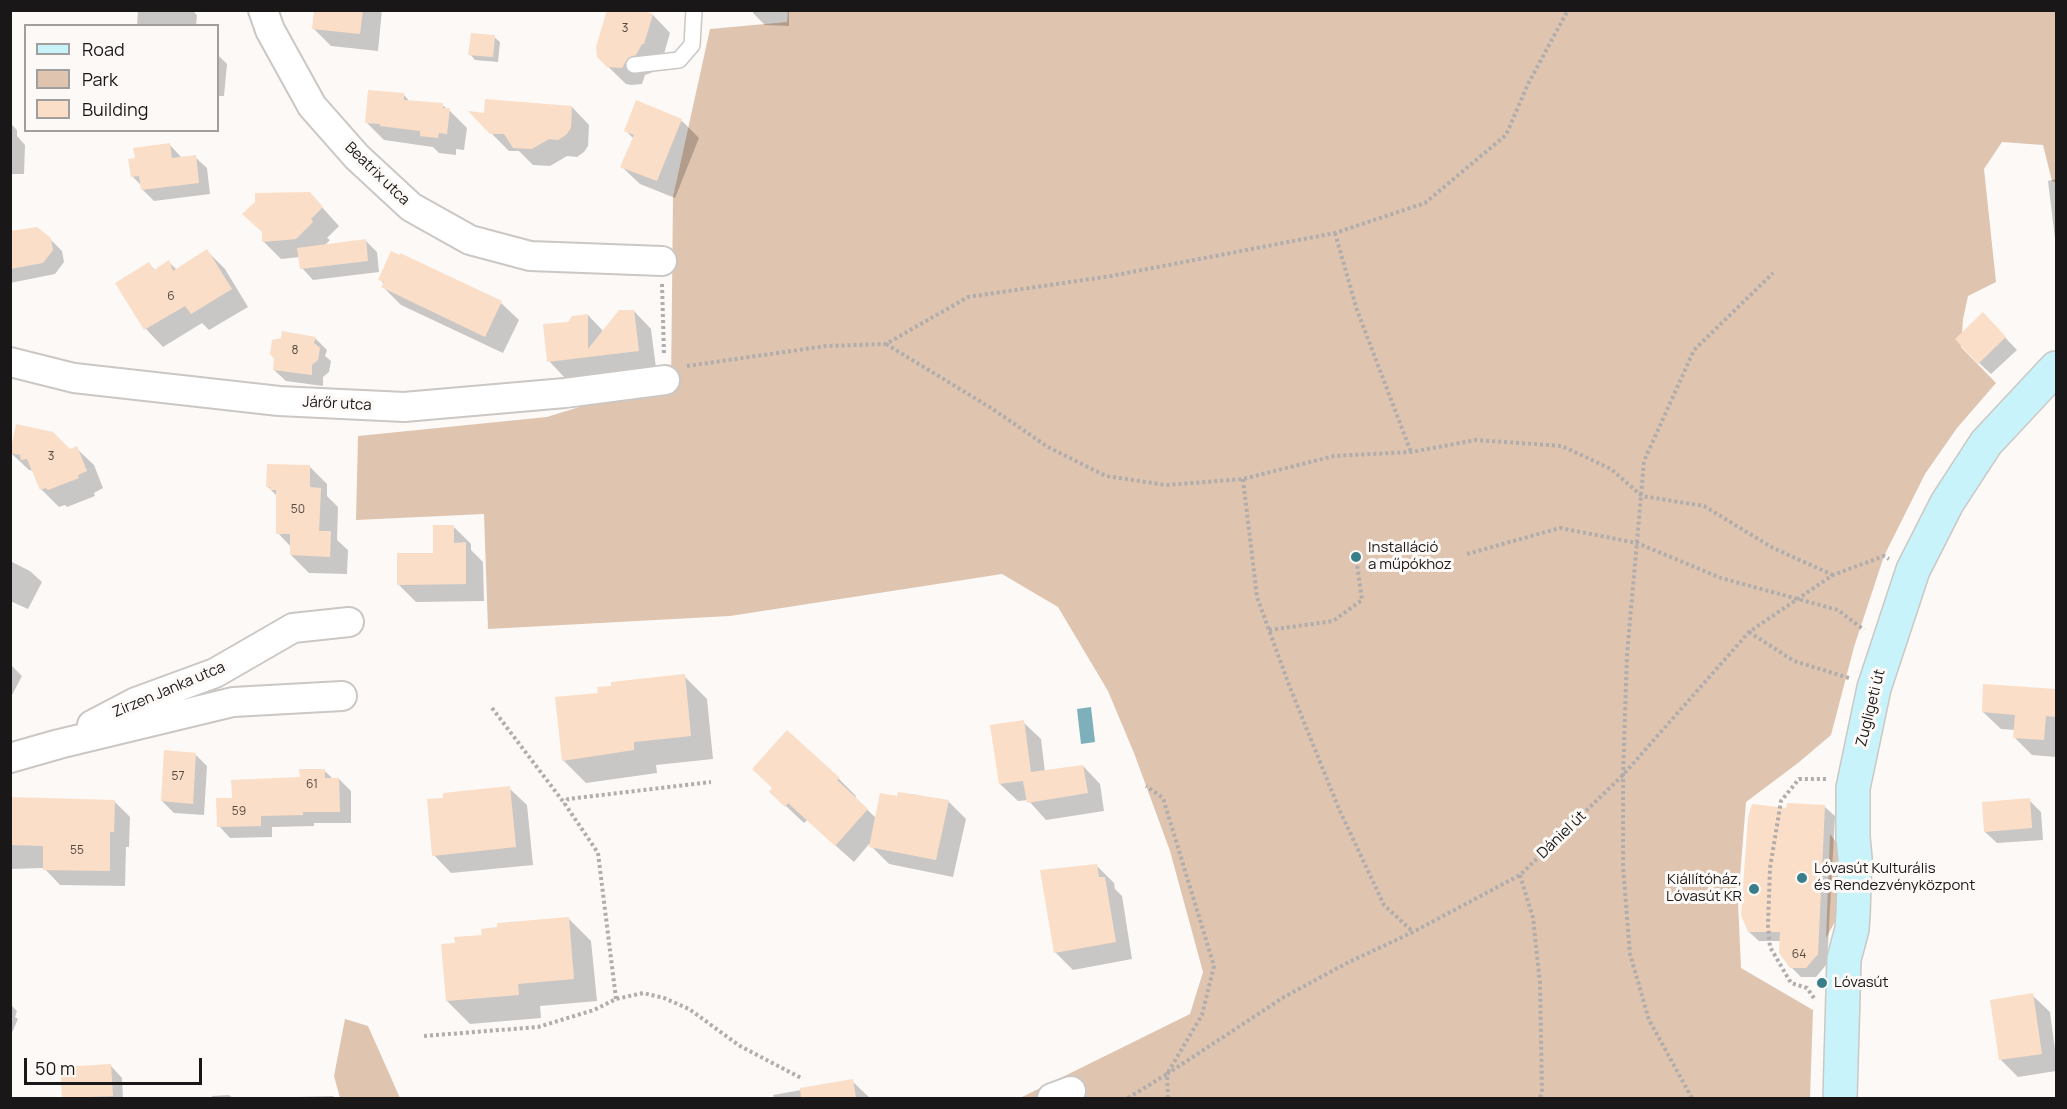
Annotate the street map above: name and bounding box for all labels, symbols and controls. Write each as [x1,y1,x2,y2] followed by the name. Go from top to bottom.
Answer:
[622,22,628,36] house number: 3
[24,24,219,132] legend
[82,37,125,61] text: Road
[82,67,118,91] text: Park
[82,97,148,121] text: Building
[341,139,413,209] street label: Beatrix utca
[167,290,175,304] house number: 6
[292,344,298,358] house number: 8
[302,393,372,415] street label: Járőr utca
[48,450,54,464] house number: 3
[291,503,305,517] house number: 50
[1368,539,1452,574] place label: Installáció a műpókhoz
[1349,550,1363,564] marker: Installáció a műpókhoz
[110,658,228,722] street label: Zirzen Janka utca
[1853,667,1889,749] street label: Zugligeti út
[172,770,184,784] house number: 57
[306,778,318,792] house number: 61
[232,805,246,819] house number: 59
[1534,807,1590,863] street label: Dániel út
[70,844,84,858] house number: 55
[1814,860,1975,895] place label: Lóvasút Kulturális és Rendezvényközpont
[1666,871,1742,906] place label: Kiállítóház, Lóvasút KR
[1795,871,1809,885] marker: Lóvasút Kulturális és Rendezvényközpont
[1747,882,1761,896] marker: Kiállítóház, Lóvasút KR
[1792,948,1806,962] house number: 64
[1834,974,1889,992] place label: Lóvasút
[1815,976,1829,990] marker: Lóvasút
[27,1046,206,1084] scale bar
[35,1056,75,1080] text: 50 m

